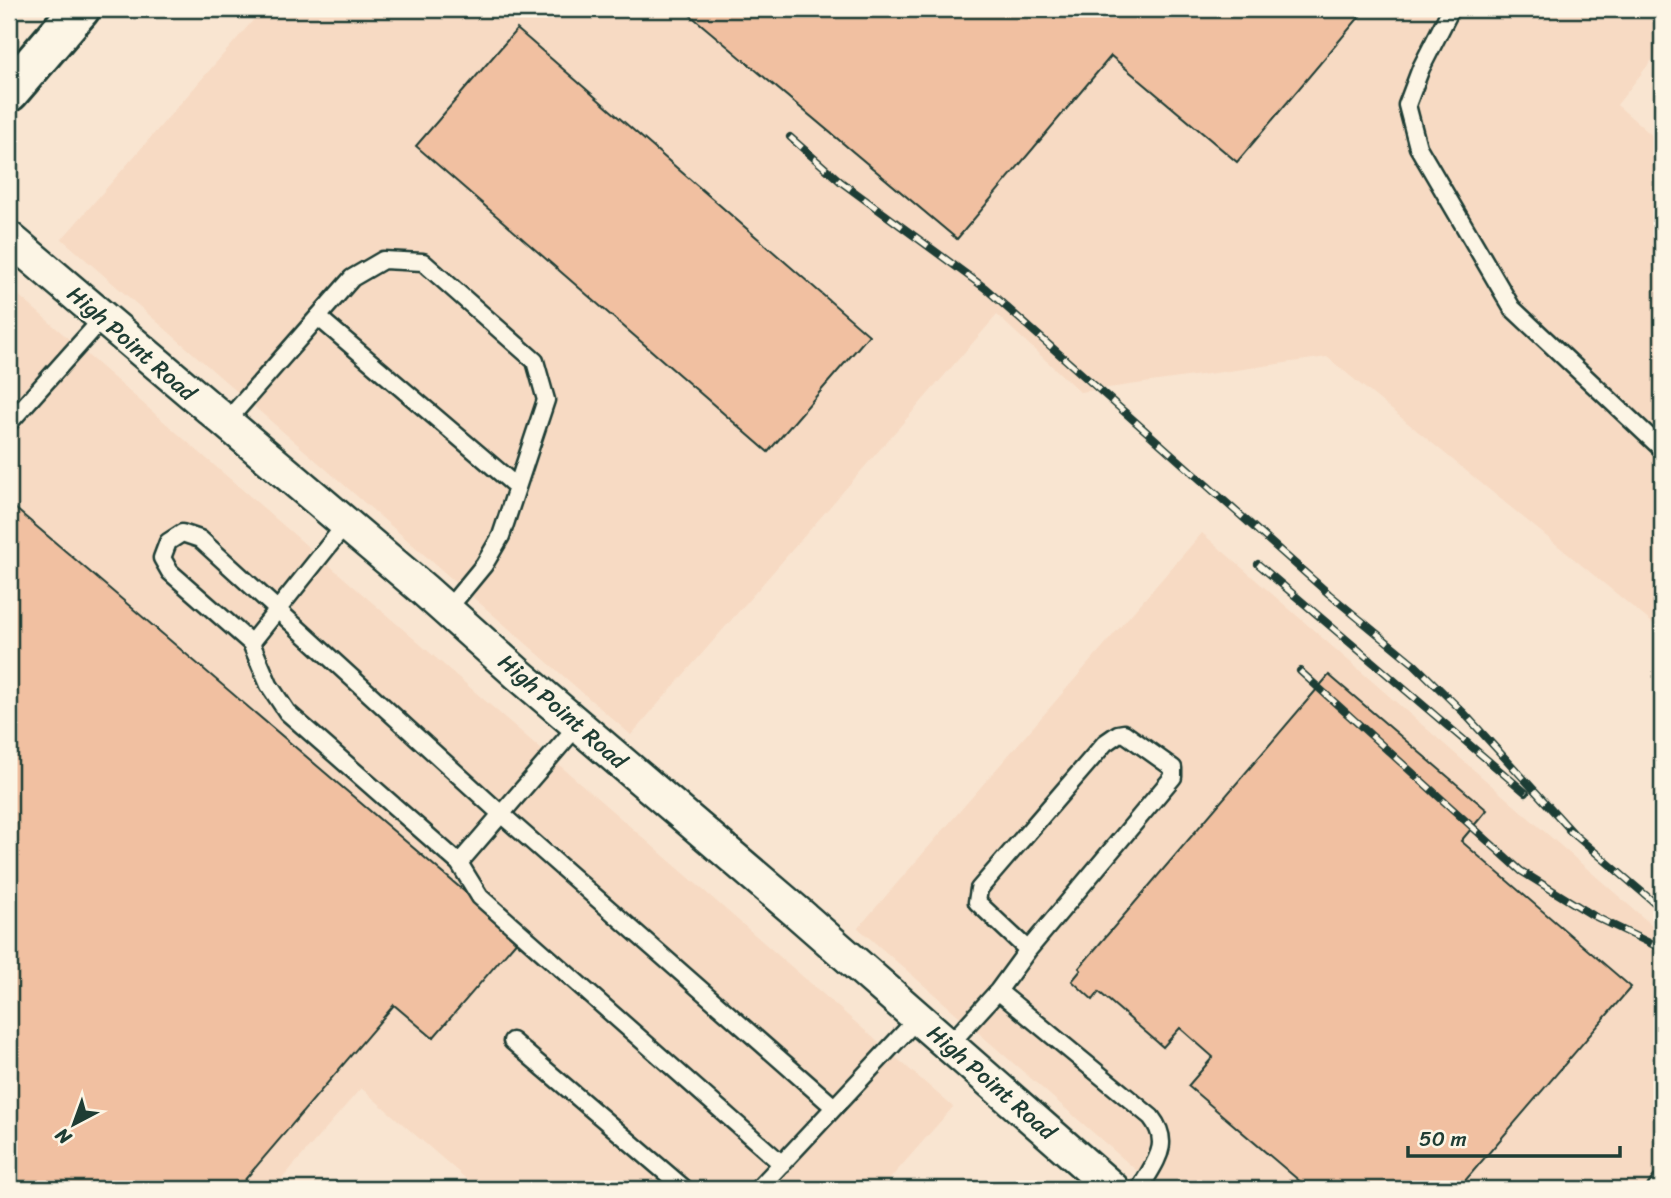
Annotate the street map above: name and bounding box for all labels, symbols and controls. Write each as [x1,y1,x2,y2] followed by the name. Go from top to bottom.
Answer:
[57,275,207,413] street label: High Point Road
[488,643,638,781] street label: High Point Road
[917,1014,1067,1152] street label: High Point Road
[38,1090,108,1160] north arrow
[1408,1114,1620,1158] scale bar
[47,1119,80,1154] text: N
[1419,1120,1467,1158] text: 50 m

